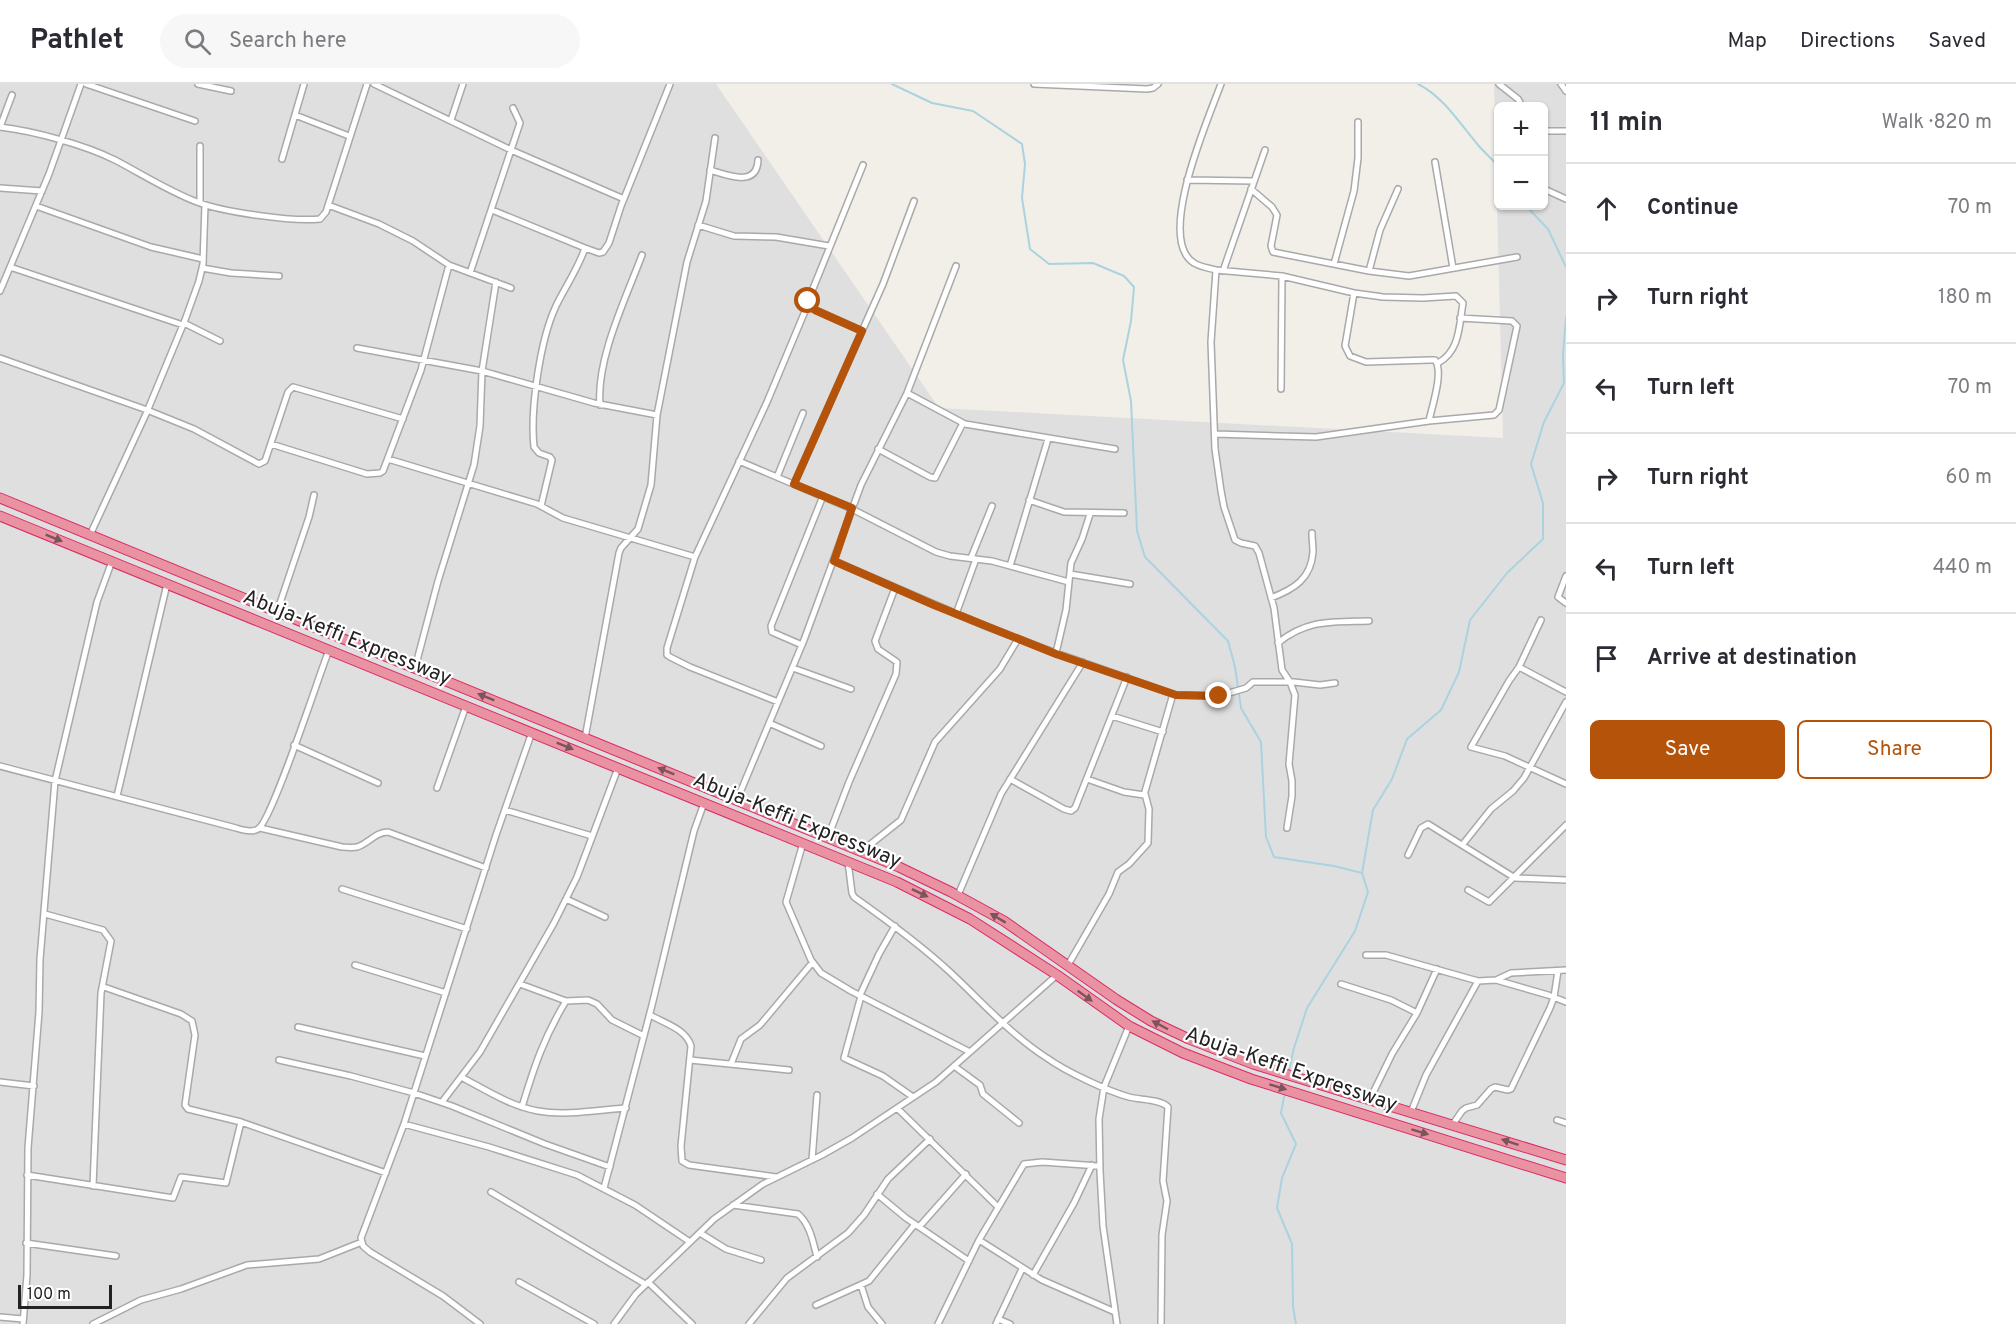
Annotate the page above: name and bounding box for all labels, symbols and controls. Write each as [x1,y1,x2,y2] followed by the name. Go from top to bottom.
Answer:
[160,14,580,68] search box
[30,23,124,59] text: Pathlet
[181,25,214,58] icon: search
[229,28,347,55] text: Search here
[1727,28,1767,55] text: Map
[1800,28,1895,55] text: Directions
[1928,28,1986,55] text: Saved
[1494,102,1548,210] map controls
[1494,102,1548,156] button: +
[1590,107,1663,140] text: 11 min
[1881,110,1992,136] text: Walk · 820 m
[1494,156,1548,210] button: −
[1590,192,1623,225] icon: ahead
[1647,195,1738,222] text: Continue
[1948,195,1992,221] text: 70 m
[1590,282,1623,315] icon: right
[1647,285,1749,312] text: Turn right
[1938,285,1992,311] text: 180 m
[794,287,820,313] route start
[1590,372,1623,405] icon: left
[1647,375,1735,402] text: Turn left
[1948,375,1992,401] text: 70 m
[1590,462,1623,495] icon: right
[1647,465,1749,492] text: Turn right
[1946,465,1992,491] text: 60 m
[45,534,63,543] one-way arrow
[1590,552,1623,585] icon: left
[1647,555,1735,582] text: Turn left
[1933,555,1992,581] text: 440 m
[239,584,455,692] street label: Abuja-Keffi Expressway
[1590,642,1623,675] icon: arrive
[1647,645,1857,672] text: Arrive at destination
[1205,682,1231,708] route end
[476,692,494,702] one-way arrow
[1590,720,1785,779] button: Save
[1797,720,1992,779] button: Share
[557,741,575,751] one-way arrow
[657,766,675,775] one-way arrow
[689,767,905,875] street label: Abuja-Keffi Expressway
[912,888,929,898] one-way arrow
[990,912,1006,923] one-way arrow
[1077,990,1093,1002] one-way arrow
[1151,1021,1169,1031] one-way arrow
[1181,1021,1401,1119] street label: Abuja-Keffi Expressway
[1269,1083,1287,1092] one-way arrow
[1411,1128,1429,1137] one-way arrow
[1501,1137,1519,1147] one-way arrow
[18,1282,112,1310] scale bar
[27,1285,71,1305] text: 100 m

